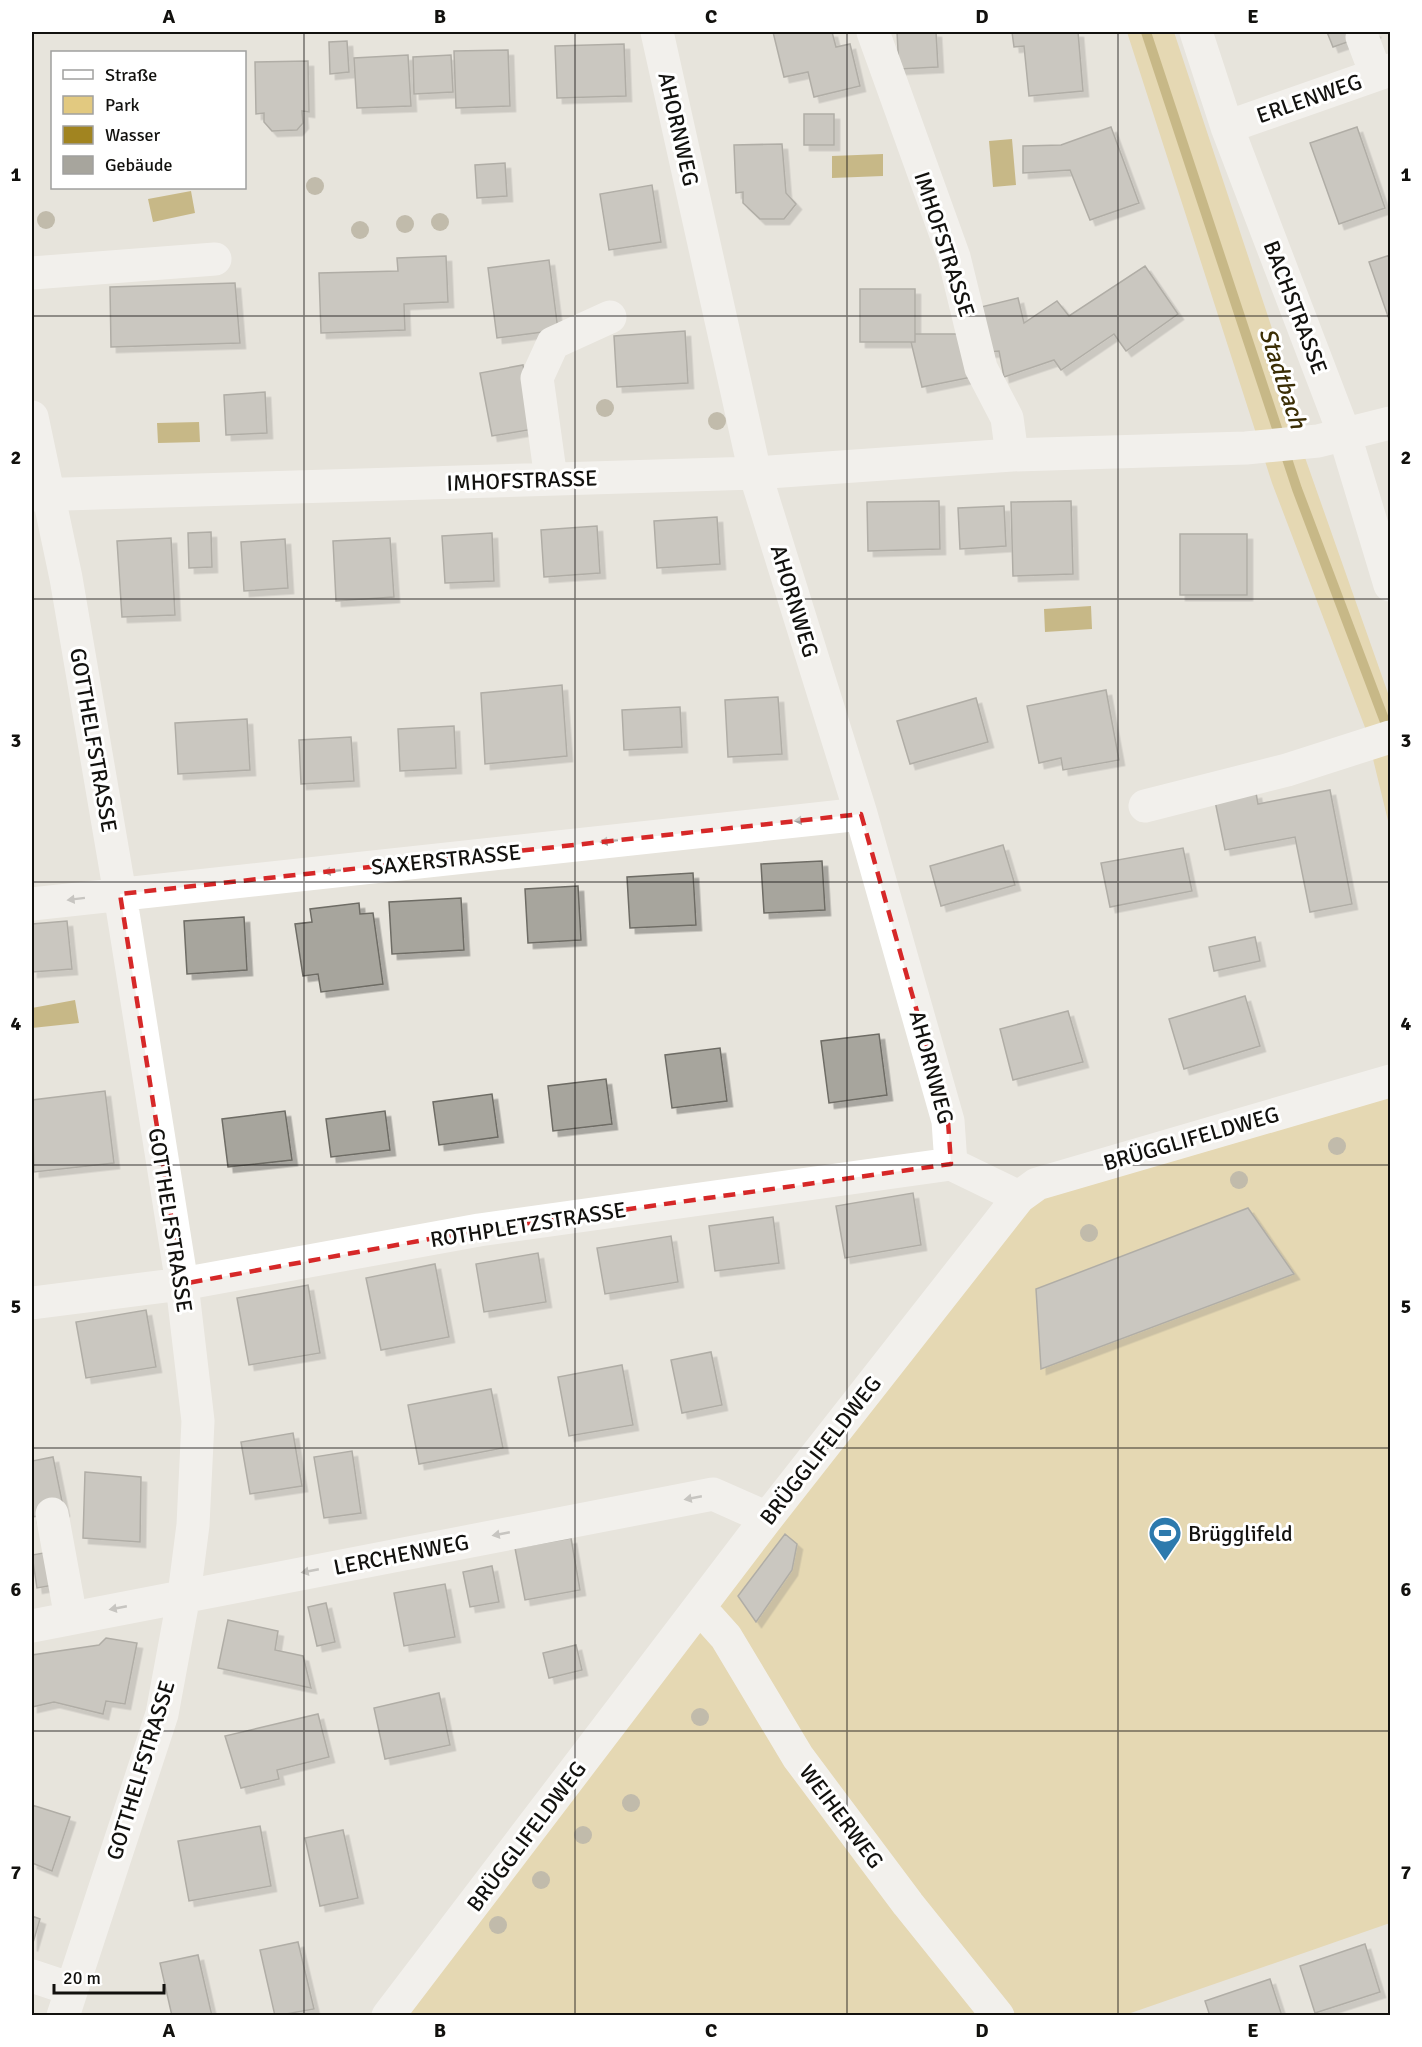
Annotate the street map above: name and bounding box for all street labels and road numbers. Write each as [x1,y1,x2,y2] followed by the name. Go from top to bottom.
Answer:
[1253,68,1365,129] street label: ERLENWEG
[652,70,705,189] street label: AHORNWEG
[908,168,981,320] street label: IMHOFSTRASSE
[1258,237,1333,378] street label: BACHSTRASSE
[446,464,598,497] street label: IMHOFSTRASSE
[765,542,824,661] street label: AHORNWEG
[64,646,123,834] street label: GOTTHELFSTRASSE
[370,838,522,881] street label: SAXERSTRASSE
[903,1008,960,1127] street label: AHORNWEG
[1100,1101,1282,1176] street label: BRÜGGLIFELDWEG
[143,1126,198,1314] street label: GOTTHELFSTRASSE
[428,1196,628,1253] street label: ROTHPLETZSTRASSE
[754,1371,887,1530] street label: BRÜGGLIFELDWEG
[331,1528,471,1581] street label: LERCHENWEG
[100,1677,181,1863] street label: GOTTHELFSTRASSE
[461,1756,592,1917] street label: BRÜGGLIFELDWEG
[794,1759,889,1874] street label: WEIHERWEG

